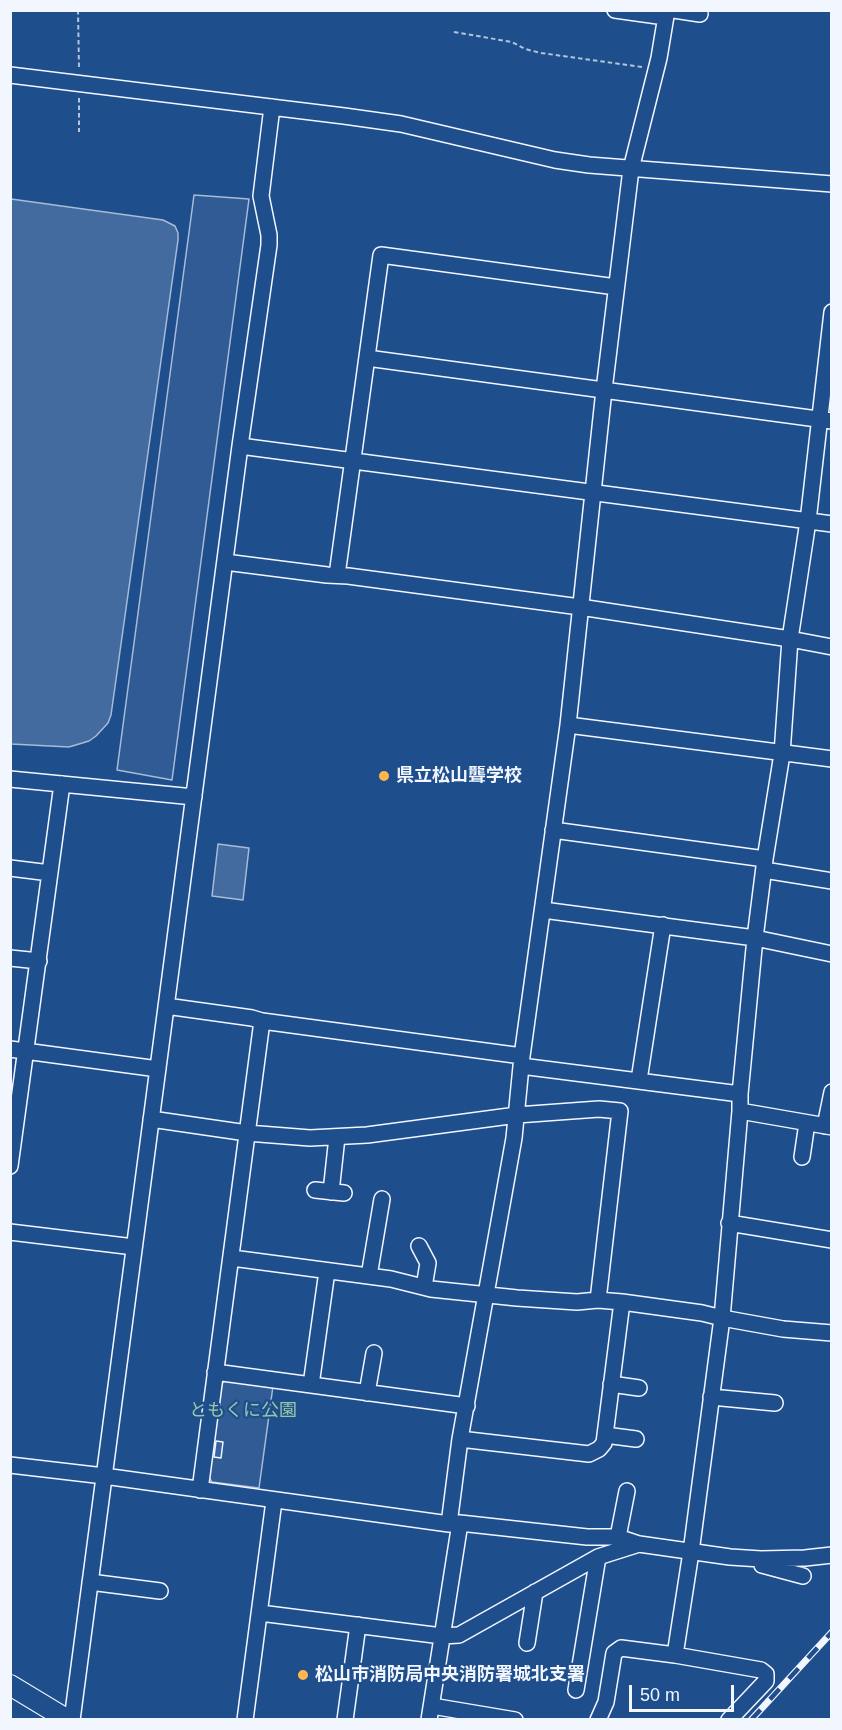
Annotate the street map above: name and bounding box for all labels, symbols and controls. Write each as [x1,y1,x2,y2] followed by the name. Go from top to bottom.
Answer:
[396,765,522,787] place label: 県立松山聾学校
[377,769,391,783] marker: 県立松山聾学校
[189,1400,297,1422] park label: ともくに公園
[315,1664,585,1686] place label: 松山市消防局中央消防署城北支署
[296,1668,310,1682] marker: 松山市消防局中央消防署城北支署
[632,1673,737,1711] scale bar
[640,1685,680,1705] text: 50 m

